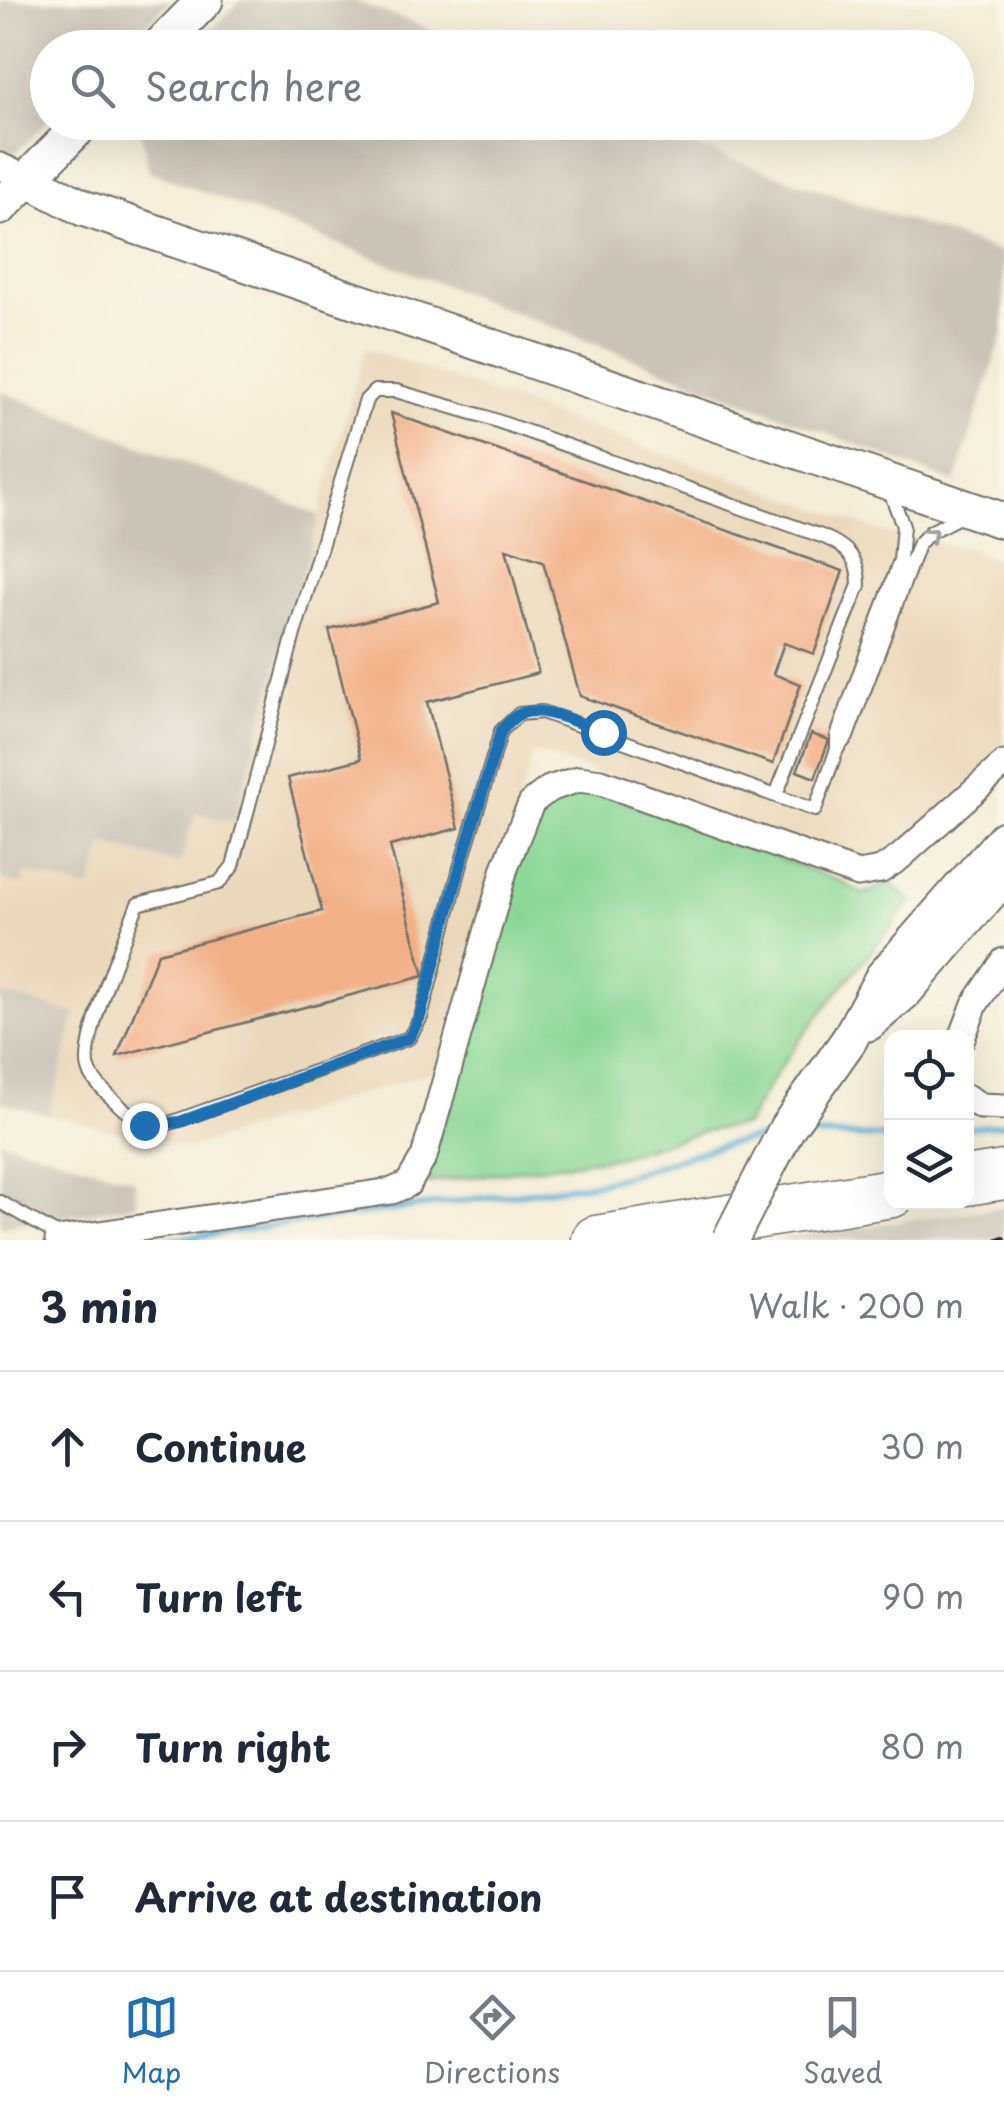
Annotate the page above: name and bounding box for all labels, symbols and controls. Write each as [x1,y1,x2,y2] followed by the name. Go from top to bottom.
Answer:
[30,30,974,140] search box
[145,57,362,114] text: Search here
[65,58,120,113] icon: search
[920,528,938,546] one-way arrow
[581,710,627,756] route start
[884,1030,974,1210] map controls
[884,1030,974,1120] button: locate
[122,1103,168,1149] route end
[884,1120,974,1210] button: layers
[40,1274,158,1337] text: 3 min
[749,1281,964,1329] text: Walk · 200 m
[135,1418,306,1475] text: Continue
[40,1419,95,1474] icon: ahead
[880,1422,964,1470] text: 30 m
[135,1568,303,1625] text: Turn left
[40,1569,95,1624] icon: left
[882,1572,964,1620] text: 90 m
[135,1718,331,1775] text: Turn right
[40,1719,95,1774] icon: right
[880,1722,964,1770] text: 80 m
[135,1868,543,1925] text: Arrive at destination
[40,1869,95,1924] icon: arrive
[121,1990,181,2093] tab: Map
[424,1990,560,2093] tab: Directions
[803,1990,883,2093] tab: Saved

